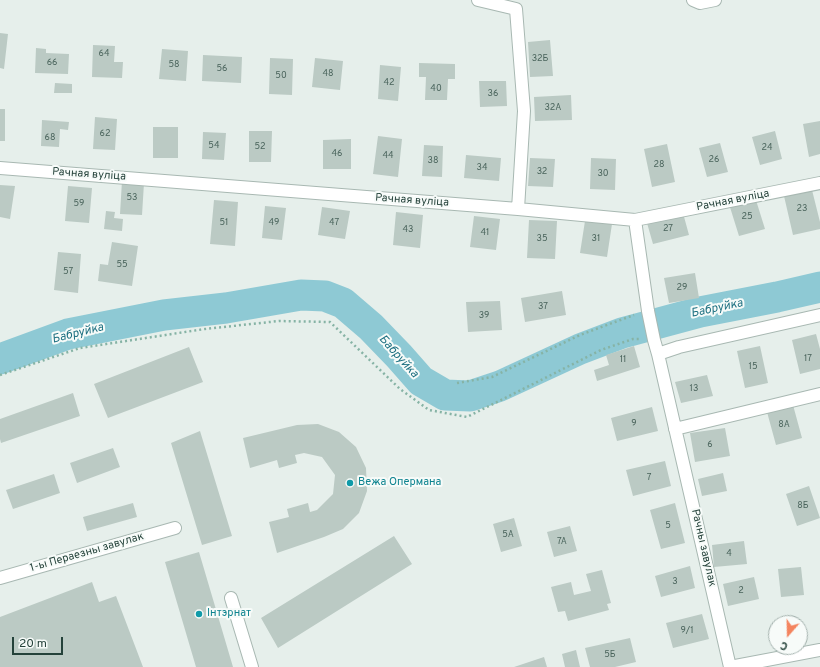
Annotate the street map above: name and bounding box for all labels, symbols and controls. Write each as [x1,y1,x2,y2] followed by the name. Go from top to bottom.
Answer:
[99,49,109,59] house number: 64
[532,54,548,64] house number: 32Б
[47,58,57,68] house number: 66
[168,60,180,70] house number: 58
[217,64,227,74] house number: 56
[322,69,334,79] house number: 48
[275,71,287,81] house number: 50
[383,78,395,88] house number: 42
[430,84,442,94] house number: 40
[488,89,498,99] house number: 36
[545,103,561,113] house number: 32А
[100,129,110,139] house number: 62
[45,133,55,143] house number: 68
[208,141,220,151] house number: 54
[254,142,266,152] house number: 52
[761,143,773,153] house number: 24
[332,149,342,159] house number: 46
[382,151,394,161] house number: 44
[709,155,719,165] house number: 26
[428,156,438,166] house number: 38
[653,160,665,170] house number: 28
[476,163,488,173] house number: 34
[52,166,126,184] street label: Рачная вуліца
[537,167,547,177] house number: 32
[597,169,609,179] house number: 30
[695,187,771,215] street label: Рачная вуліца
[375,192,449,210] street label: Рачная вуліца
[126,193,138,203] house number: 53
[74,199,84,209] house number: 59
[797,204,807,214] house number: 23
[741,212,753,222] house number: 25
[220,218,228,228] house number: 51
[269,218,279,228] house number: 49
[329,218,339,228] house number: 47
[663,224,673,234] house number: 27
[402,225,414,235] house number: 43
[481,228,489,238] house number: 41
[536,234,548,244] house number: 35
[592,234,600,244] house number: 31
[116,260,128,270] house number: 55
[63,267,73,277] house number: 57
[677,283,687,293] house number: 29
[690,296,744,322] water label: Бабруйка
[538,302,548,312] house number: 37
[479,311,489,321] house number: 39
[51,321,105,347] water label: Бабруйка
[375,333,421,381] water label: Бабруйка
[804,354,812,364] house number: 17
[620,355,626,365] house number: 11
[749,362,757,372] house number: 15
[690,384,698,394] house number: 13
[631,419,637,429] house number: 9
[778,420,790,430] house number: 8А
[707,440,713,450] house number: 6
[647,473,651,483] house number: 7
[358,476,441,490] place label: Вежа Опермана
[345,478,355,488] marker: Вежа Опермана
[797,501,809,511] house number: 8Б
[688,508,718,588] street label: Рачны завулак
[665,521,671,531] house number: 5
[29,530,145,576] street label: 1-ы Пераезны завулак
[502,530,514,540] house number: 5А
[557,537,567,547] house number: 7А
[726,549,732,559] house number: 4
[672,577,678,587] house number: 3
[738,586,744,596] house number: 2
[207,607,251,621] place label: Інтэрнат
[194,609,204,619] marker: Інтэрнат
[768,615,808,655] north arrow
[680,626,694,636] house number: 9/1
[14,629,65,655] scale bar
[19,636,47,652] text: 20 m
[779,638,790,653] text: С
[604,650,616,660] house number: 5Б

